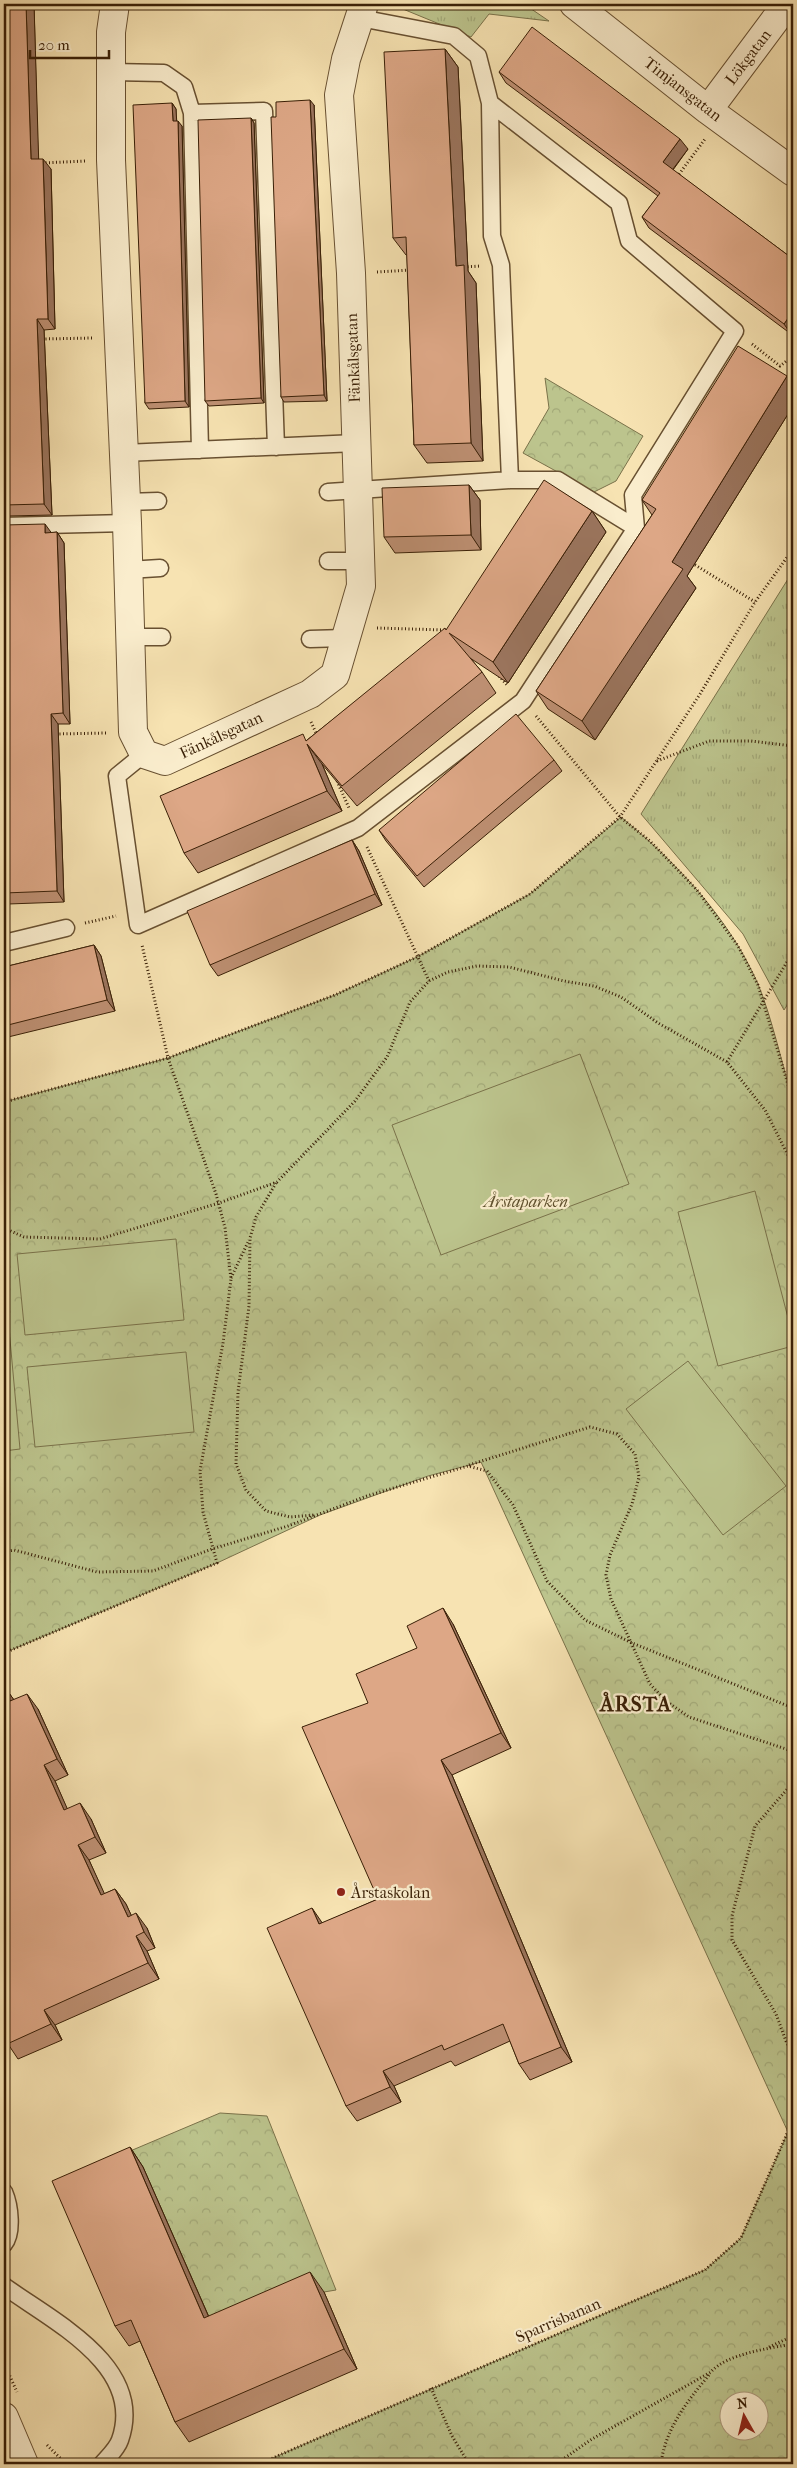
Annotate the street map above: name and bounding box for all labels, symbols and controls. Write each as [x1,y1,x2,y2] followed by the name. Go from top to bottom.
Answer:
[721,25,775,88] street label: Lökgatan
[30,28,109,60] scale bar
[38,36,70,54] text: 20 m
[640,53,726,126] street label: Timjansgatan
[342,312,364,403] street label: Fänkålsgatan
[176,707,266,763] street label: Fänkålsgatan
[482,1191,568,1211] park label: Årstaparken
[598,1691,672,1716] district label: ÅRSTA
[350,1882,431,1902] place label: Årstaskolan
[335,1886,347,1898] marker: Årstaskolan
[513,2293,604,2346] street label: Sparrisbanan
[720,2390,770,2440] north arrow
[736,2394,749,2413] text: N

